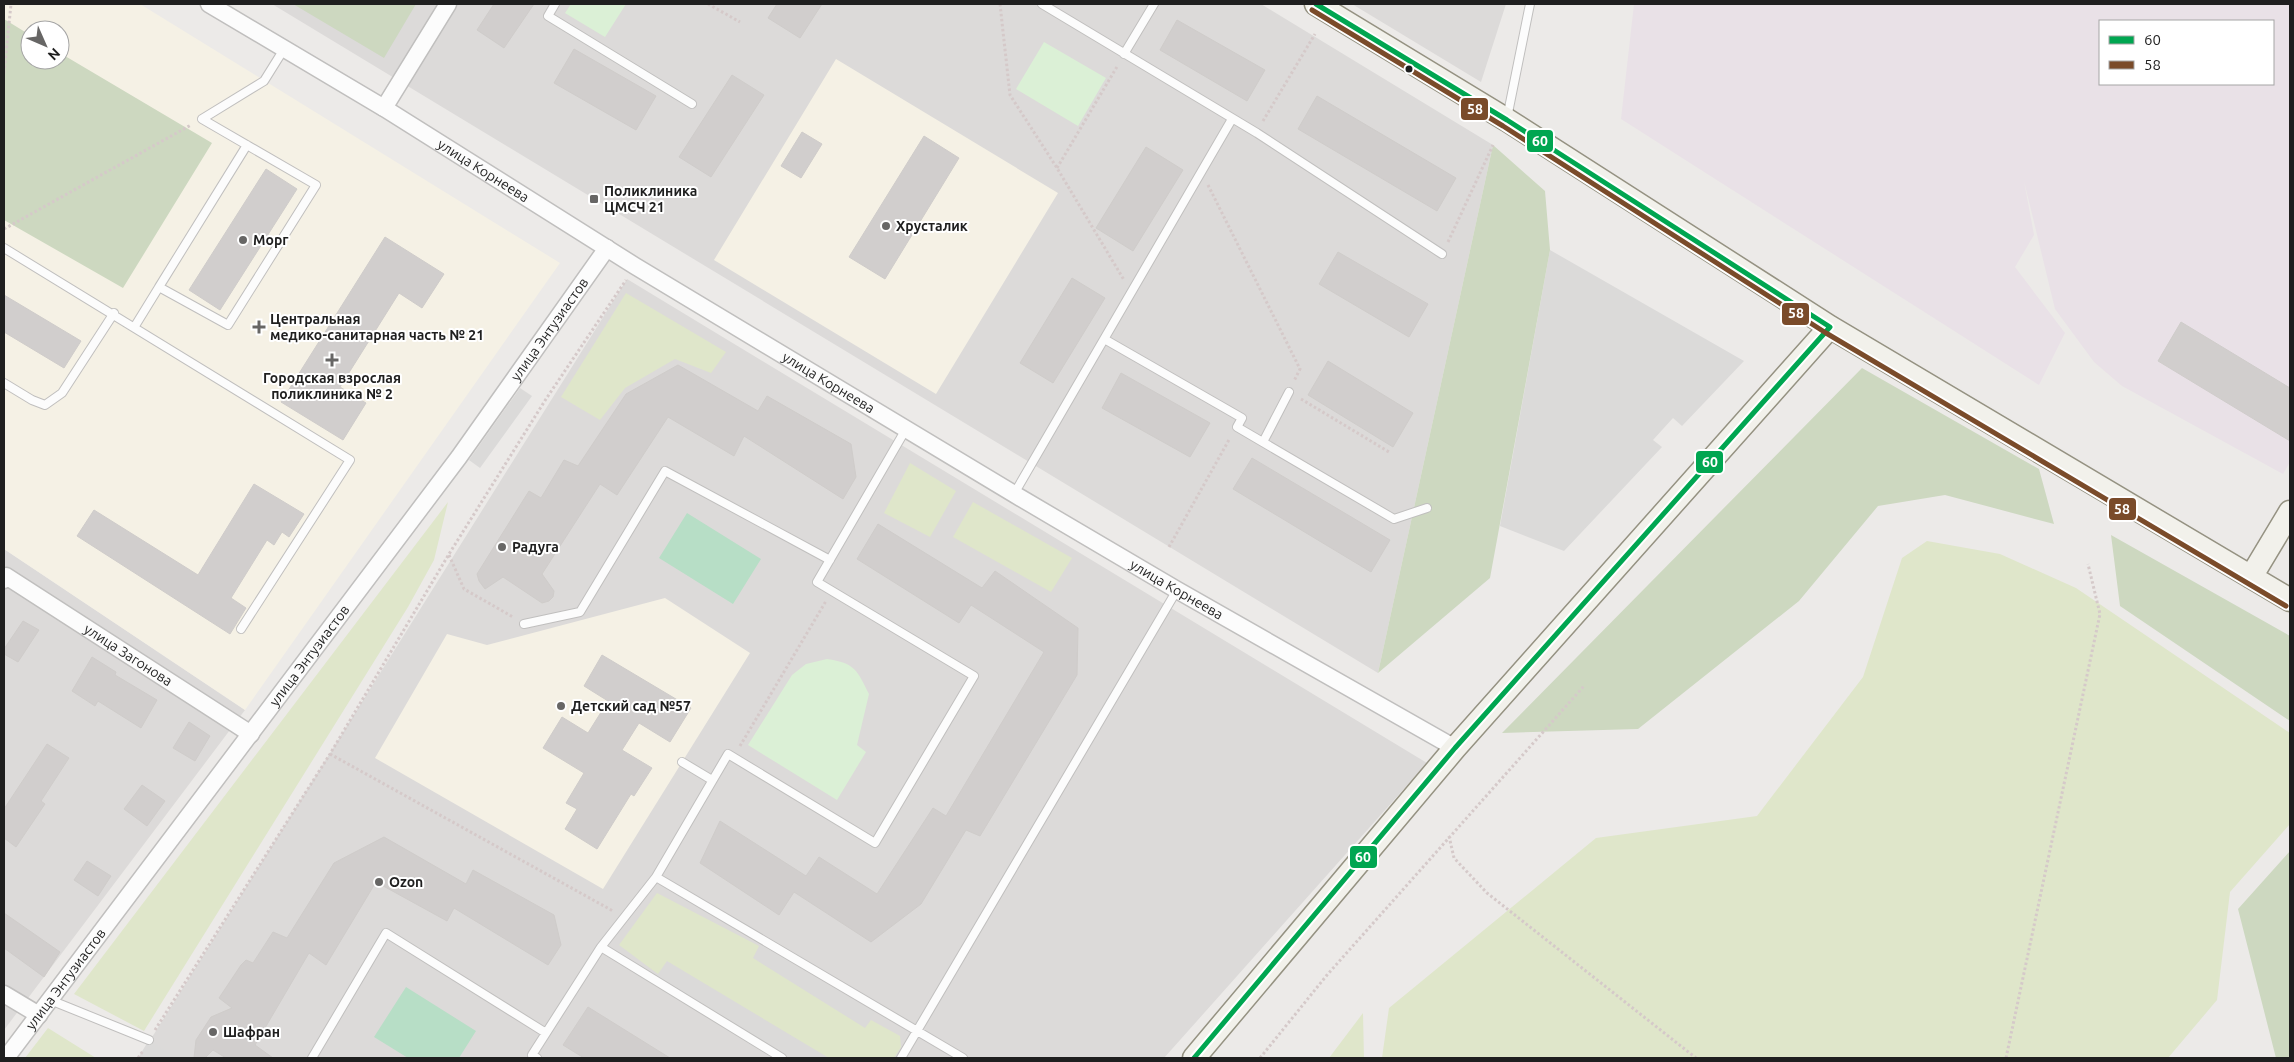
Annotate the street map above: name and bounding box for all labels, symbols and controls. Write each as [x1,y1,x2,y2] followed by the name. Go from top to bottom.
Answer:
[20,20,70,70] north arrow
[2099,20,2274,85] legend
[2144,31,2161,48] text: 60
[45,45,64,64] text: N
[2144,56,2161,73] text: 58
[1404,64,1414,74] unlabelled marker
[1460,97,1489,121] line badge: 58
[1467,101,1483,117] text: 58
[1526,129,1554,153] line badge: 60
[1532,133,1548,149] text: 60
[435,136,532,205] street label: улица Корнеева
[604,183,697,215] place label: Поликлиника ЦМСЧ 21
[588,193,600,205] marker: Поликлиника ЦМСЧ 21
[896,218,968,234] place label: Хрусталик
[880,220,892,232] marker: Хрусталик
[253,232,289,248] place label: Морг
[237,234,249,246] marker: Морг
[507,275,591,384] street label: улица Энтузиастов
[1781,302,1810,326] line badge: 58
[1788,305,1804,321] text: 58
[270,311,484,343] place label: Центральная медико-санитарная часть № 21
[252,320,266,334] marker: Центральная медико-санитарная часть № 21
[779,349,878,416] street label: улица Корнеева
[325,353,339,367] marker: Городская взрослая поликлиника № 2
[263,370,401,402] place label: Городская взрослая поликлиника № 2
[1695,450,1724,474] line badge: 60
[1702,454,1718,470] text: 60
[2108,497,2137,521] line badge: 58
[2114,501,2130,517] text: 58
[512,539,559,555] place label: Радуга
[496,541,508,553] marker: Радуга
[1127,556,1226,623] street label: улица Корнеева
[266,602,353,709] street label: улица Энтузиастов
[81,621,175,689] street label: улица Загонова
[571,698,691,714] place label: Детский сад №57
[555,700,567,712] marker: Детский сад №57
[1349,845,1378,869] line badge: 60
[1355,849,1371,865] text: 60
[389,874,423,890] place label: Ozon
[373,876,385,888] marker: Ozon
[22,925,109,1033] street label: улица Энтузиастов
[223,1024,280,1040] place label: Шафран
[207,1026,219,1038] marker: Шафран

